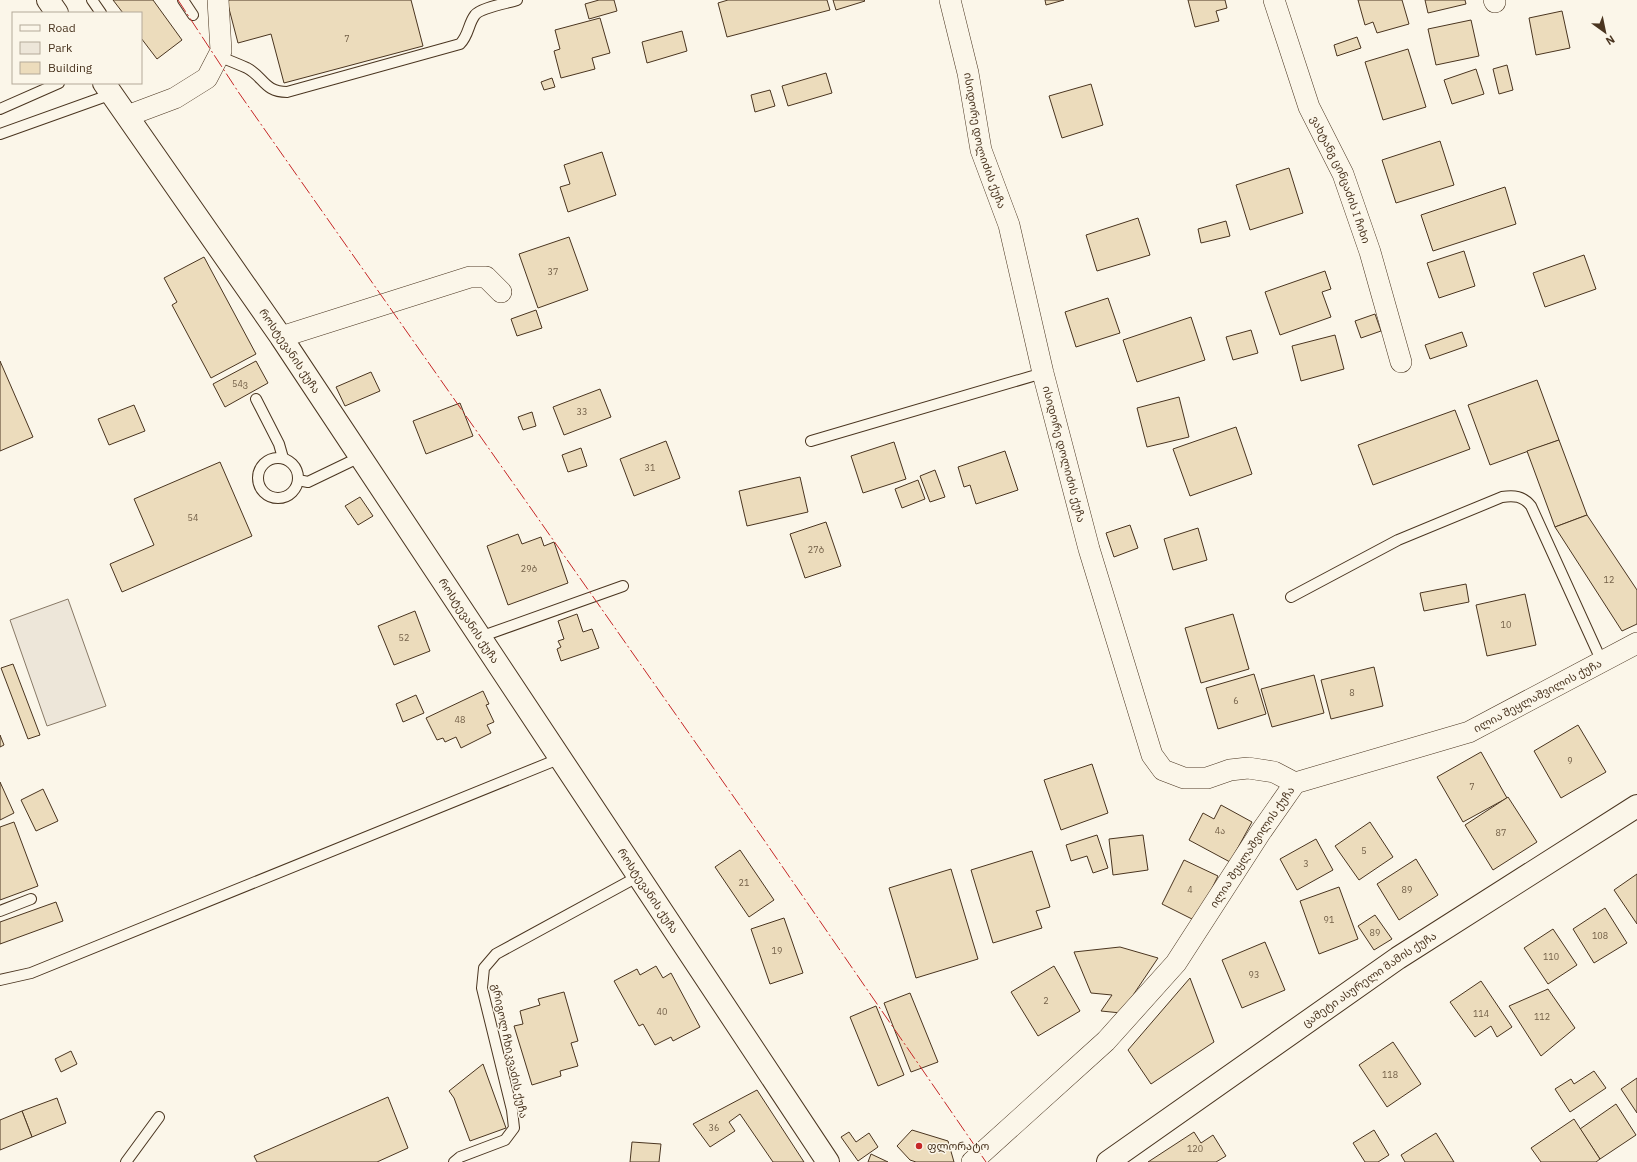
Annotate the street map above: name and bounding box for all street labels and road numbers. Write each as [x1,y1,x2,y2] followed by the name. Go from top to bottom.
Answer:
[961,71,1009,211] street label: ისიდორე დოლიძის ქუჩა
[1308,113,1374,245] street label: ვახტანგ ცინცაძის I ჩიხი
[256,306,323,396] street label: როსტევანის ქუჩა
[1040,384,1089,524] street label: ისიდორე დოლიძის ქუჩა
[436,575,502,666] street label: როსტევანის ქუჩა
[1471,656,1604,735] street label: ილია შეყლაშვილის ქუჩა
[1207,784,1298,910] street label: ილია შეყლაშვილის ქუჩა
[615,845,681,936] street label: როსტევანის ქუჩა
[1300,928,1439,1030] street label: ცამეტი ასურელი მამის ქუჩა
[489,983,531,1119] street label: გრიგოლ ჩხიკვაძის ქუჩა

